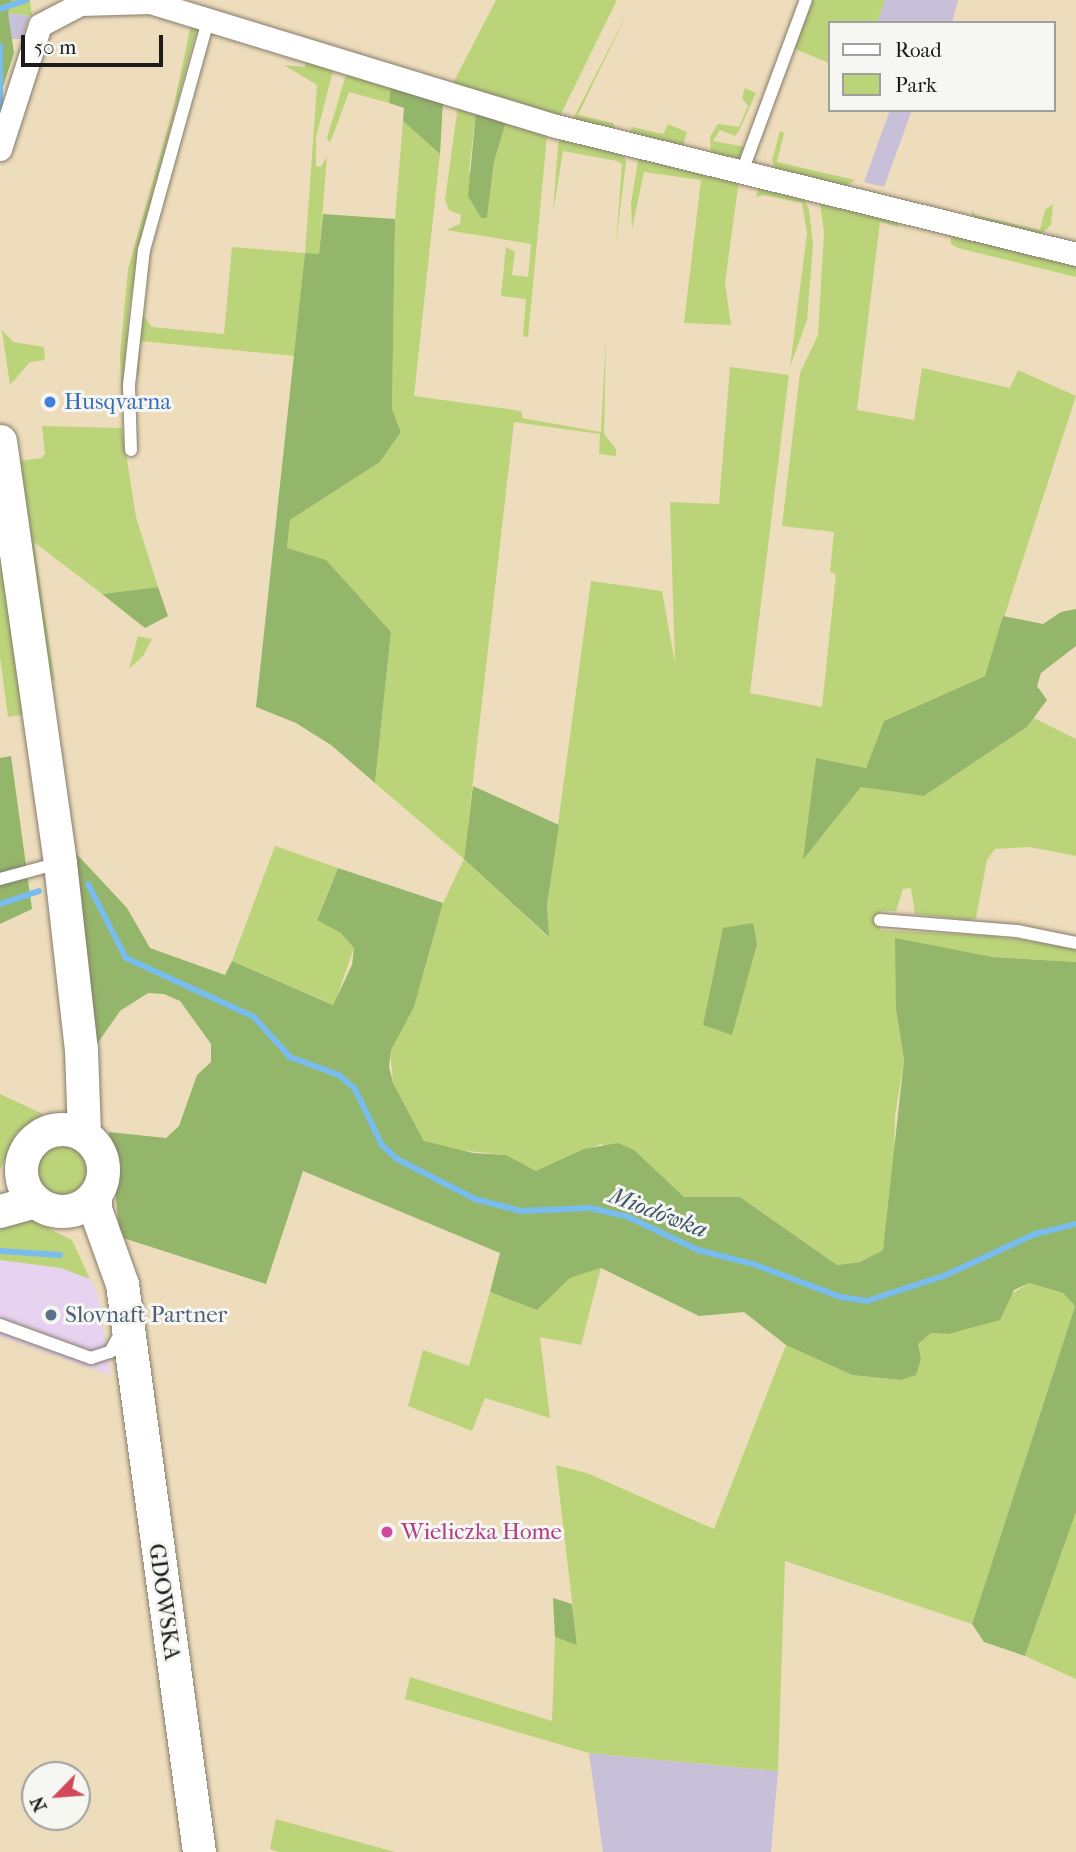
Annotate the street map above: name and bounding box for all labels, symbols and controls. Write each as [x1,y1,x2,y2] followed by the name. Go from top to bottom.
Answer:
[24,21,166,65] scale bar
[828,21,1055,112] legend
[34,35,77,59] text: 50 m
[895,38,942,62] text: Road
[895,73,937,97] text: Park
[64,388,171,416] place label: Husqvarna
[42,394,58,410] marker: Husqvarna
[605,1181,711,1245] water label: Miodówka
[65,1301,227,1329] place label: Slovnaft Partner
[43,1307,59,1323] marker: Slovnaft Partner
[401,1518,562,1546] place label: Wieliczka Home
[379,1524,395,1540] marker: Wieliczka Home
[142,1542,186,1662] street label: GDOWSKA
[21,1761,91,1831] north arrow
[26,1793,52,1815] text: N

